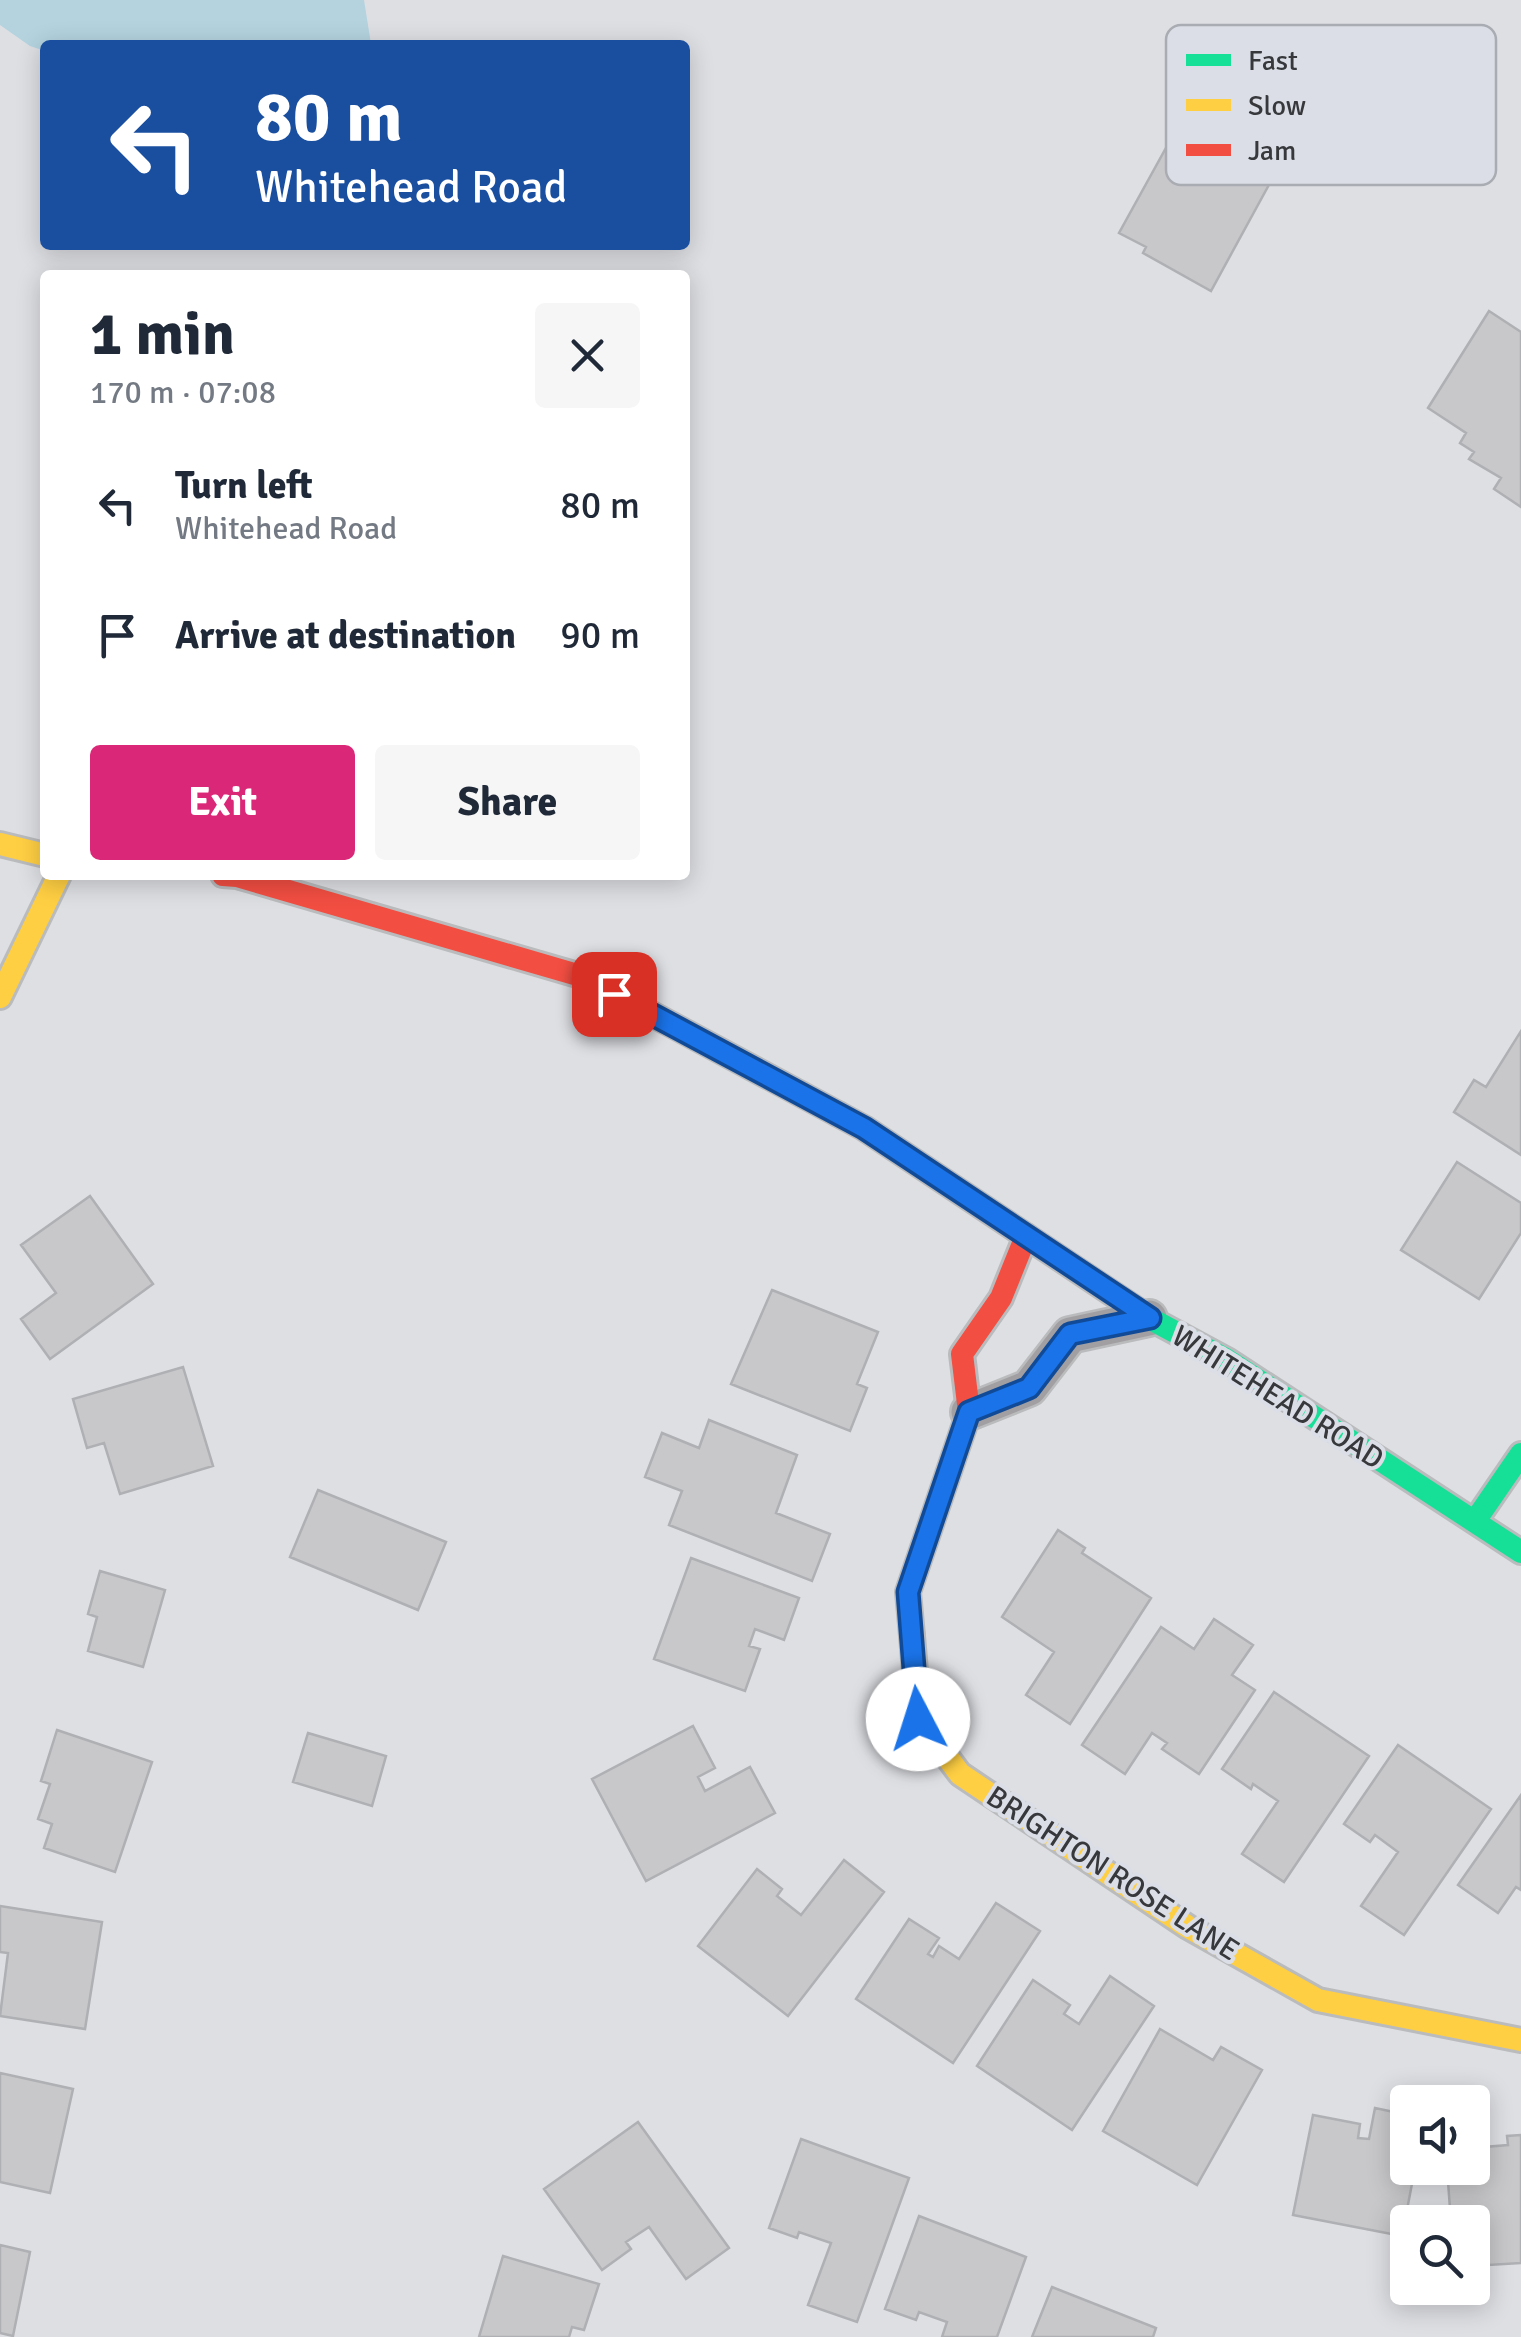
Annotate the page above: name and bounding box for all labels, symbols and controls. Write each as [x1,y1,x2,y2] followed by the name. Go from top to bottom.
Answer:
[1166,25,1496,185] legend
[1248,44,1298,78] text: Fast
[255,74,403,160] text: 80 m
[90,80,220,210] icon: left
[1248,89,1306,123] text: Slow
[1248,134,1296,168] text: Jam
[255,160,567,215] text: Whitehead Road
[90,298,235,372] text: 1 min
[535,303,640,408] button: close
[90,373,276,412] text: 170 m · 07:08
[175,462,313,509] text: Turn left
[90,478,145,533] icon: left
[560,482,640,529] text: 80 m
[175,509,397,548] text: Whitehead Road
[90,608,145,663] icon: arrive
[175,612,516,659] text: Arrive at destination
[560,612,640,659] text: 90 m
[90,745,355,860] button: Exit
[375,745,640,860] button: Share
[572,952,657,1037] pin
[587,967,642,1022] icon: arrive
[1165,1317,1390,1477] street label: WHITEHEAD ROAD
[866,1667,970,1771] position arrow
[979,1778,1246,1969] street label: BRIGHTON ROSE LANE
[1390,2085,1490,2305] map controls
[1390,2085,1490,2185] button: sound
[1390,2205,1490,2305] button: search

